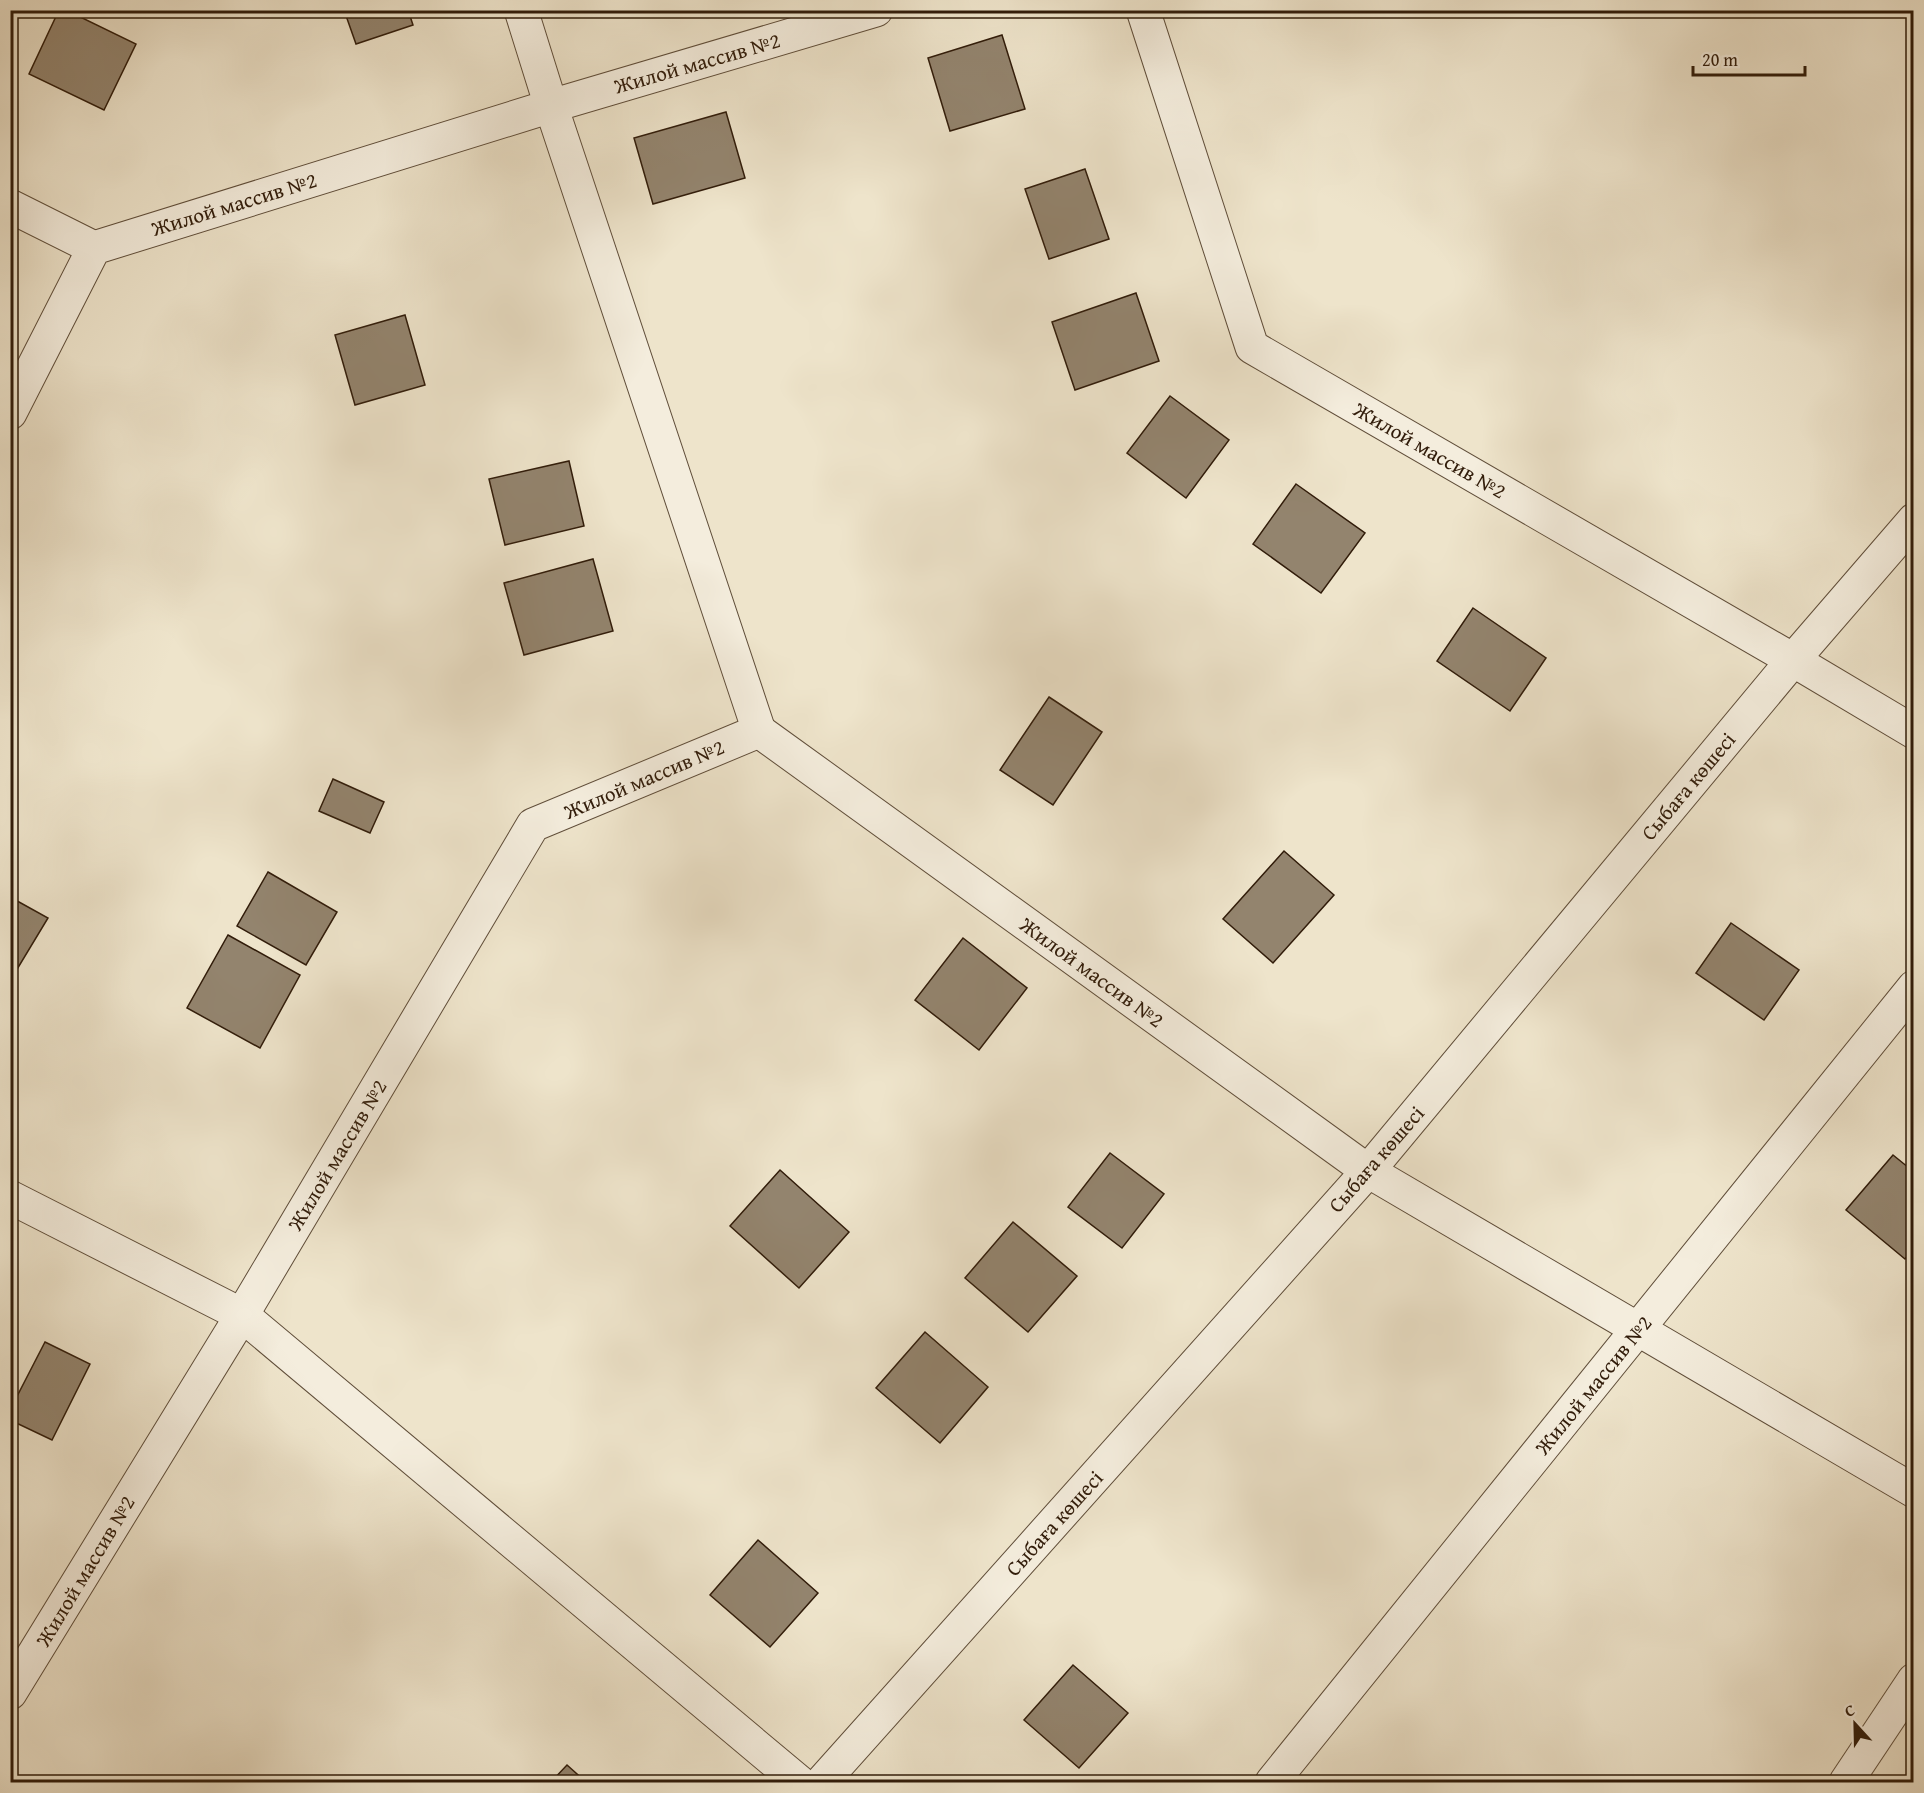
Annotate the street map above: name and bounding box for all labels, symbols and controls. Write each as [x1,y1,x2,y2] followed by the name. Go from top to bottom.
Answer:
[609,24,784,102] street label: Жилой массив №2
[1693,39,1806,77] scale bar
[1702,46,1738,73] text: 20 m
[147,164,321,244] street label: Жилой массив №2
[1347,393,1512,506] street label: Жилой массив №2
[1633,725,1743,847] street label: Сыбаға көшесі
[558,731,729,827] street label: Жилой массив №2
[1013,908,1170,1035] street label: Жилой массив №2
[279,1074,394,1237] street label: Жилой массив №2
[1321,1099,1431,1219] street label: Сыбаға көшесі
[1526,1309,1659,1462] street label: Жилой массив №2
[998,1463,1110,1583] street label: Сыбаға көшесі
[27,1490,142,1653] street label: Жилой массив №2
[1825,1694,1885,1754] north arrow
[1841,1697,1858,1723] text: С

